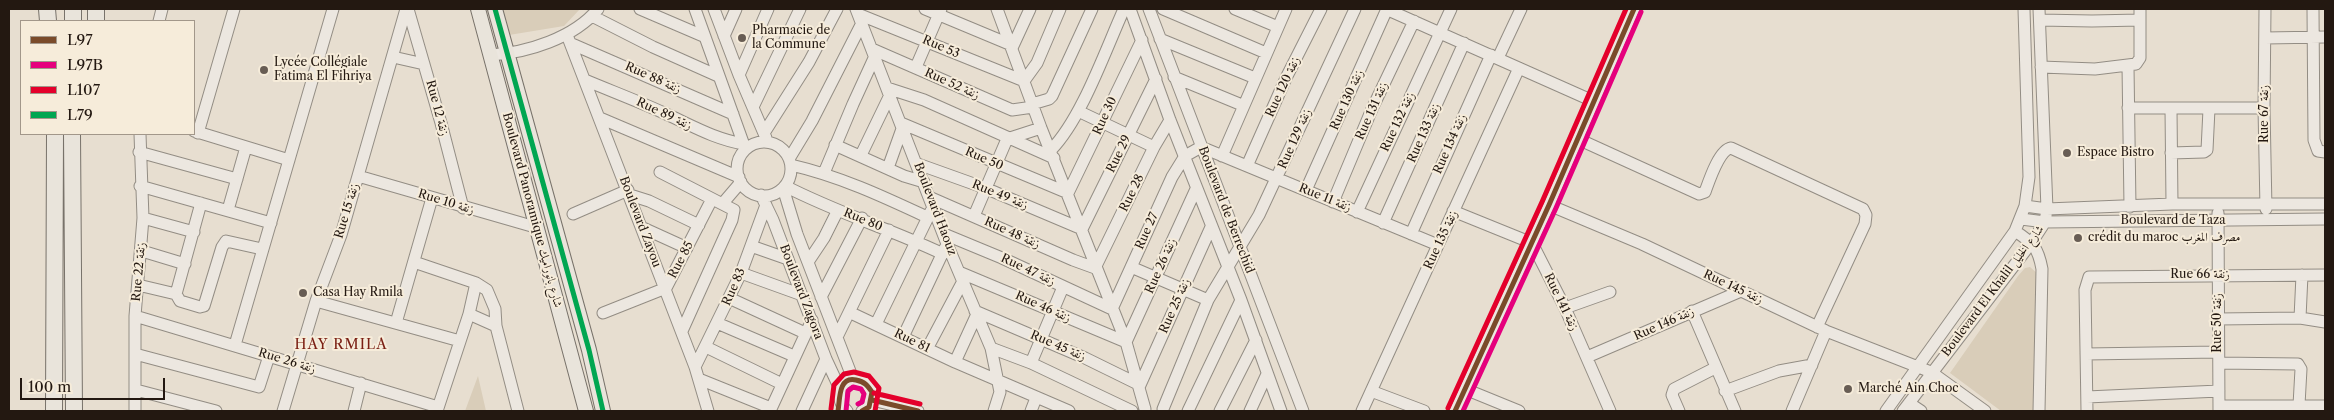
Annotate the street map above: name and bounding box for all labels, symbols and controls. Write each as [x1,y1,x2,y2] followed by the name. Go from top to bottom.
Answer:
[20,20,195,135] legend
[752,24,830,52] place label: Pharmacie de la Commune
[67,30,93,49] text: L97
[736,32,748,44] marker: Pharmacie de la Commune
[920,33,962,61] street label: Rue 53
[67,55,103,74] text: L97B
[1263,55,1303,119] street label: Rue 120 زنقة
[274,56,372,84] place label: Lycée Collégiale Fatima El Fihriya
[623,59,683,97] street label: Rue 88 زنقة
[258,64,270,76] marker: Lycée Collégiale Fatima El Fihriya
[922,65,982,103] street label: Rue 52 زنقة
[1327,68,1367,132] street label: Rue 130 زنقة
[423,78,451,138] street label: Rue 12 زنقة
[67,80,100,99] text: L107
[1353,80,1391,142] street label: Rue 131 زنقة
[2258,85,2272,143] street label: Rue 67 زنقة
[1378,90,1418,154] street label: Rue 132 زنقة
[634,95,694,133] street label: Rue 89 زنقة
[1090,95,1120,137] street label: Rue 30
[1404,101,1444,165] street label: Rue 133 زنقة
[67,105,93,124] text: L79
[1275,107,1315,171] street label: Rue 129 زنقة
[499,111,565,309] street label: Boulevard Panoramique شارع بانوراميك
[1430,112,1470,176] street label: Rue 134 زنقة
[1104,133,1134,175] street label: Rue 29
[1195,144,1257,276] street label: Boulevard de Berrechid
[963,145,1005,173] street label: Rue 50
[2077,146,2154,160] place label: Espace Bistro
[2061,147,2073,159] marker: Espace Bistro
[911,160,959,258] street label: Boulevard Haouz
[1117,172,1147,214] street label: Rue 28
[616,174,664,270] street label: Boulevard Zayou
[970,177,1030,213] street label: Rue 49 زنقة
[1297,181,1353,215] street label: Rue 11 زنقة
[332,182,362,240] street label: Rue 15 زنقة
[416,187,476,217] street label: Rue 10 زنقة
[841,206,885,234] street label: Rue 80
[1421,208,1461,272] street label: Rue 135 زنقة
[1133,210,1161,252] street label: Rue 27
[982,214,1042,252] street label: Rue 48 زنقة
[2121,214,2225,228] street label: Boulevard de Taza
[1939,223,2047,359] street label: Boulevard El Khalil شارع الخليل
[2088,231,2240,245] place label: crédit du maroc مصرف المغرب
[2072,232,2084,244] marker: crédit du maroc مصرف المغرب
[1142,236,1180,296] street label: Rue 26 زنقة
[665,239,697,281] street label: Rue 85
[129,242,149,302] street label: Rue 22 زنقة
[776,243,826,341] street label: Boulevard Zagora
[999,251,1057,289] street label: Rue 47 زنقة
[719,266,749,308] street label: Rue 83
[1701,267,1765,307] street label: Rue 145 زنقة
[2170,268,2230,282] street label: Rue 66 زنقة
[1541,271,1581,333] street label: Rue 141 زنقة
[1156,276,1194,336] street label: Rue 25 زنقة
[313,286,403,300] place label: Casa Hay Rmila
[297,287,309,299] marker: Casa Hay Rmila
[1013,288,1073,326] street label: Rue 46 زنقة
[2211,293,2225,353] street label: Rue 50 زنقة
[1632,304,1696,344] street label: Rue 146 زنقة
[892,326,932,356] street label: Rue 81
[1028,328,1088,364] street label: Rue 45 زنقة
[293,337,389,353] district label: HAY RMILA
[257,345,317,377] street label: Rue 26 زنقة
[22,368,168,400] scale bar
[28,377,71,396] text: 100 m
[1858,382,1959,396] place label: Marché Ain Choc
[1842,383,1854,395] marker: Marché Ain Choc

